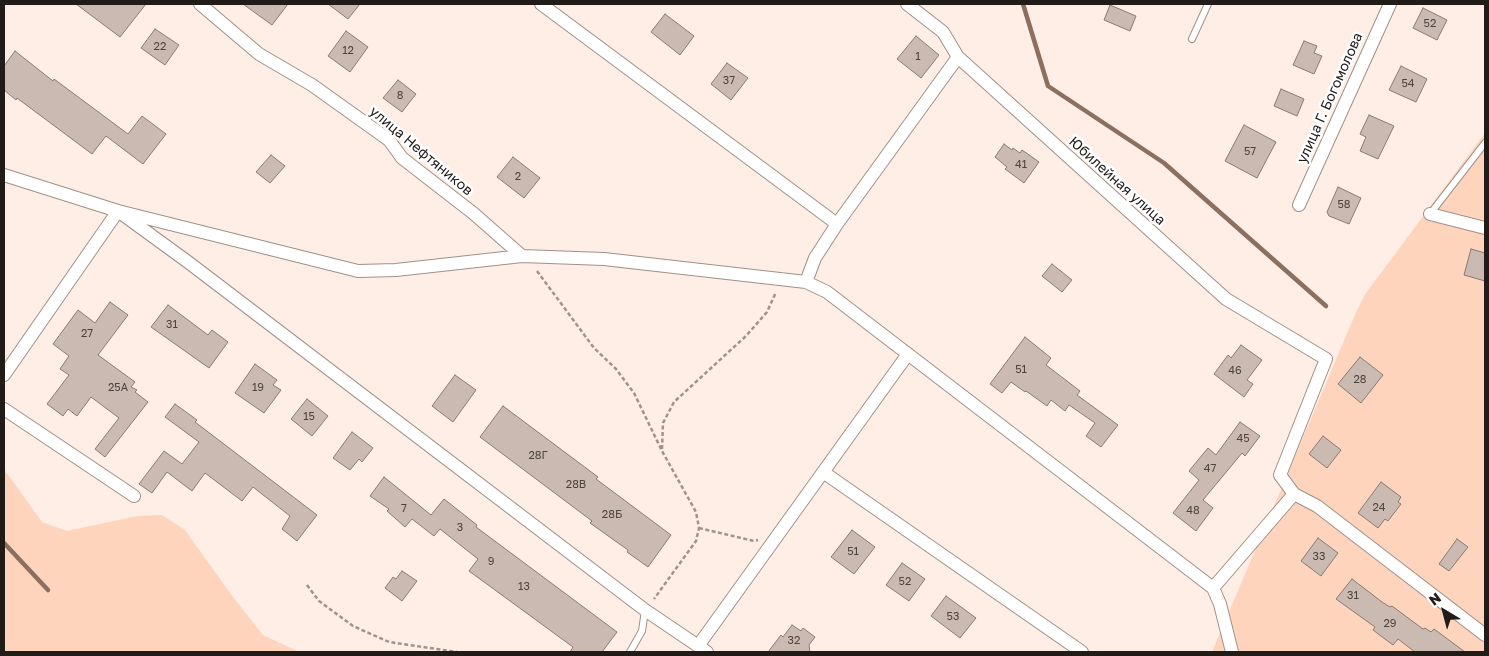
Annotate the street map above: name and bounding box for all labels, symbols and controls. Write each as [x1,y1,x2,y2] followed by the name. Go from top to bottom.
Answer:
[1424,17,1436,31] house number: 52
[1294,30,1366,166] street label: улица Г. Богомолова
[154,40,166,54] house number: 22
[342,44,354,58] house number: 12
[915,50,921,64] house number: 1
[723,74,735,88] house number: 37
[1401,77,1415,91] house number: 54
[397,89,403,103] house number: 8
[366,103,476,199] street label: улица Нефтяников
[1065,133,1169,229] street label: Юбилейная улица
[1244,145,1256,159] house number: 57
[1015,158,1027,172] house number: 41
[515,170,521,184] house number: 2
[1337,198,1351,212] house number: 58
[166,318,178,332] house number: 31
[81,327,93,341] house number: 27
[1015,363,1027,377] house number: 51
[1228,364,1242,378] house number: 46
[1353,373,1367,387] house number: 28
[108,381,128,395] house number: 25А
[252,381,264,395] house number: 19
[303,410,315,424] house number: 15
[1236,432,1250,446] house number: 45
[528,449,548,463] house number: 28Г
[1204,462,1216,476] house number: 47
[566,478,586,492] house number: 28В
[1372,501,1386,515] house number: 24
[401,502,407,516] house number: 7
[1186,504,1200,518] house number: 48
[602,508,622,522] house number: 28Б
[457,521,463,535] house number: 3
[847,545,859,559] house number: 51
[1313,550,1325,564] house number: 33
[488,555,494,569] house number: 9
[899,575,911,589] house number: 52
[518,580,530,594] house number: 13
[1419,586,1469,636] north arrow
[1347,589,1359,603] house number: 31
[1425,589,1444,609] text: N
[947,610,959,624] house number: 53
[1383,617,1397,631] house number: 29
[788,634,800,648] house number: 32

